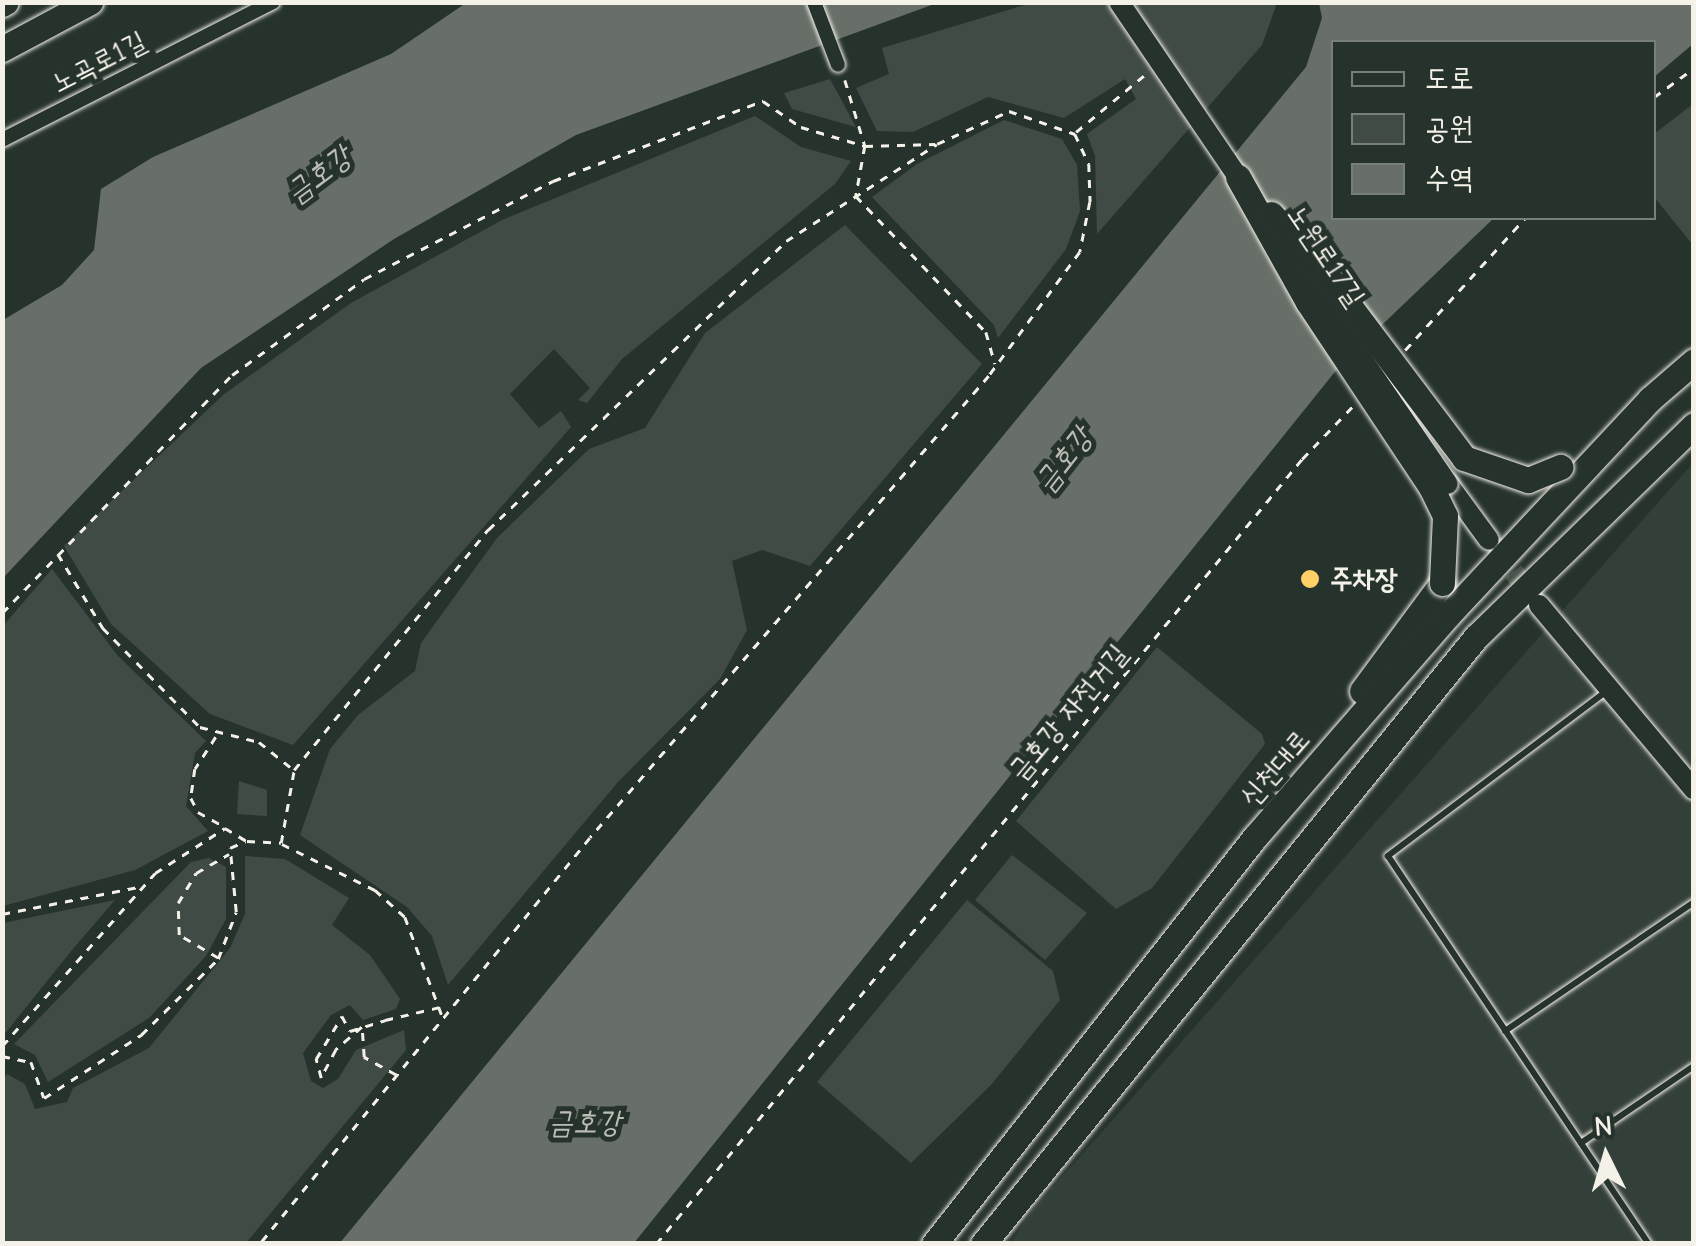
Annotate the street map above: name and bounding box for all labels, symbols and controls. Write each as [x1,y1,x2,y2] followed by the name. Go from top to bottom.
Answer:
[46,24,152,100] street label: 노곡로1길
[1331,40,1656,220] legend
[1425,61,1473,96] text: 도로
[1425,111,1473,146] text: 공원
[279,139,359,211] water label: 금호강
[1425,161,1473,196] text: 수역
[1280,199,1372,313] street label: 노원로17길
[1028,420,1100,500] water label: 금호강
[1330,562,1398,596] place label: 주차장
[1299,568,1321,590] marker: 주차장
[1001,637,1135,787] street label: 금호강 자전거길
[1233,723,1317,813] street label: 신천대로
[549,1105,621,1141] water label: 금호강
[1556,1106,1656,1206] north arrow
[1593,1109,1614,1143] text: N

